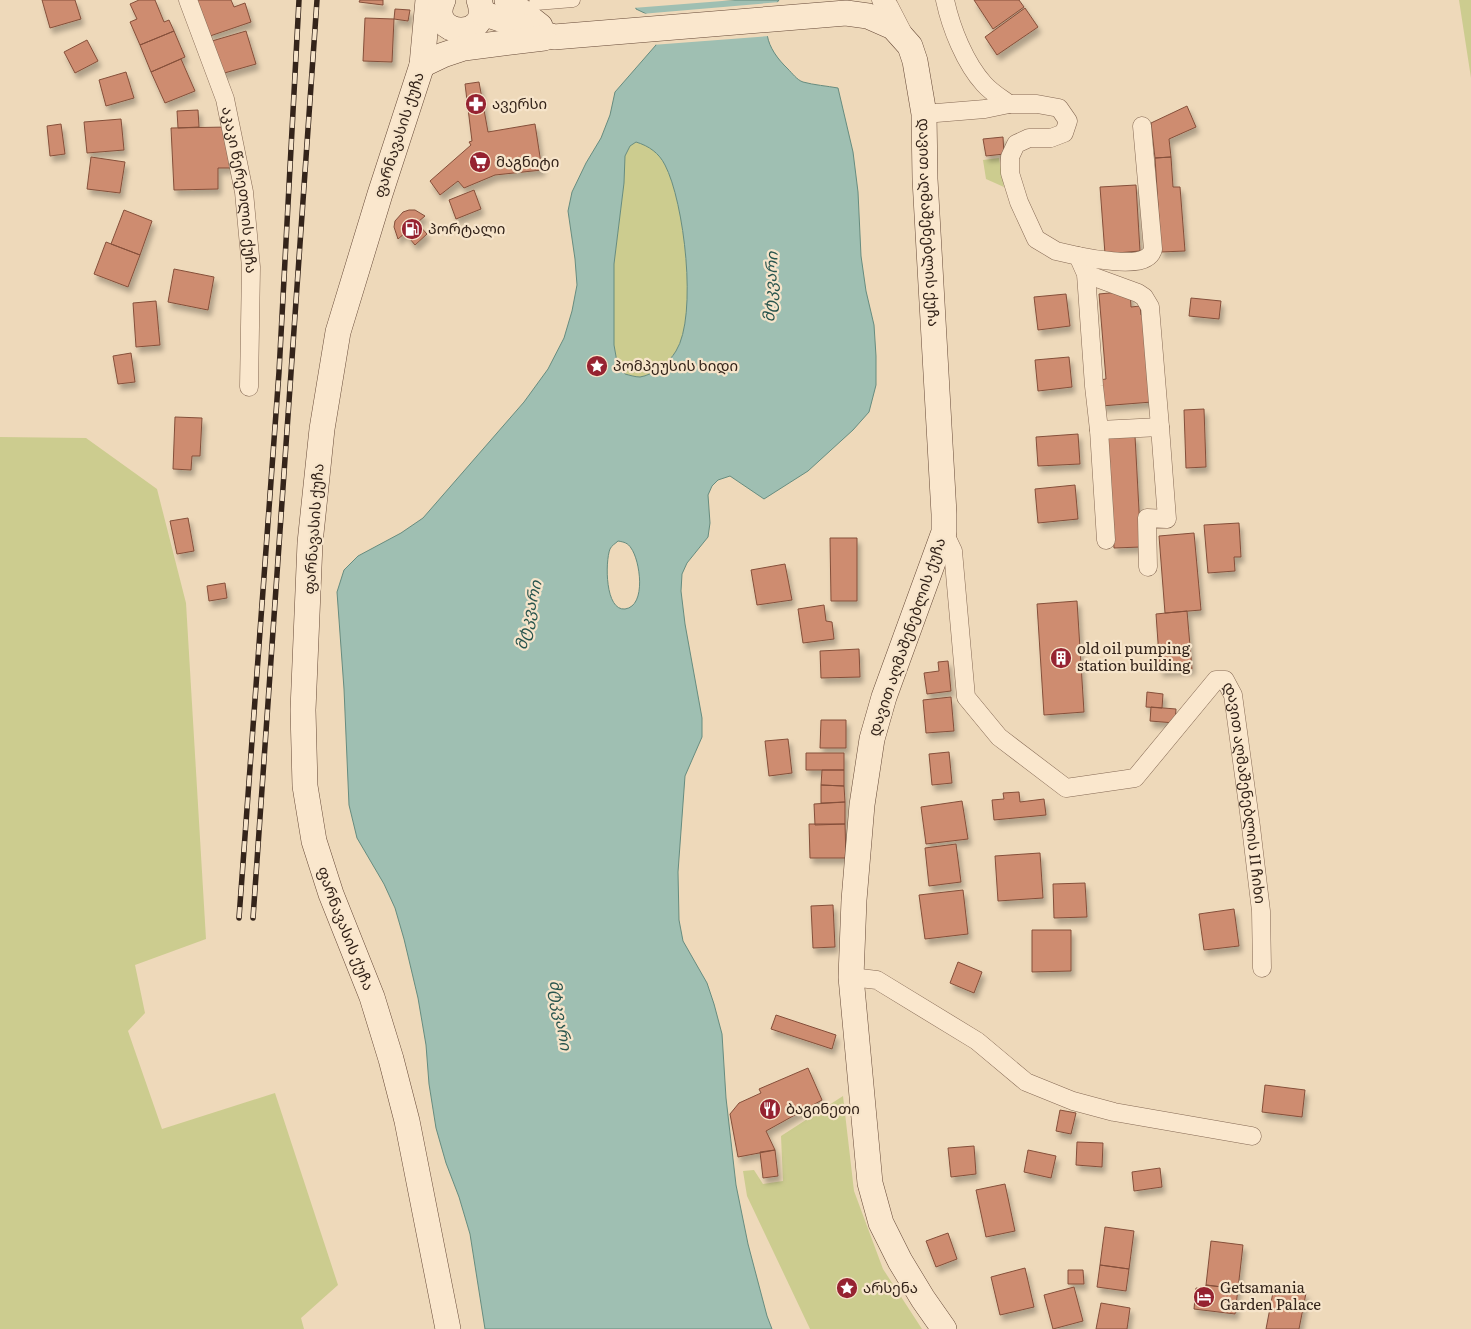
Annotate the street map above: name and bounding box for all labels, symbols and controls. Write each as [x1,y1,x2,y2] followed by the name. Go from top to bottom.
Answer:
[366,69,429,201] street label: ფარნავასის ქუჩა
[492,91,547,114] place label: ავერსი
[464,92,488,116] pharmacy icon: ავერსი
[217,104,264,274] street label: აკაკი წერეთლის ქუჩა
[914,118,946,327] street label: დავით აღმაშენებლის ქუჩა
[496,149,559,172] place label: მაგნიტი
[468,150,492,174] supermarket icon: მაგნიტი
[428,216,505,239] place label: პორტალი
[400,217,424,241] fuel station icon: პორტალი
[755,250,783,323] water label: მტკვარი
[613,353,738,376] place label: პომპეუსის ხიდი
[585,354,609,378] place icon: პომპეუსის ხიდი
[296,463,329,595] street label: ფარნავასის ქუჩა
[861,534,950,739] street label: დავით აღმაშენებლის ქუჩა
[507,577,547,652] water label: მტკვარი
[1077,636,1191,676] place label: old oil pumping station building
[1049,646,1073,670] building icon: old oil pumping station building
[1218,677,1273,905] street label: დავით აღმაშენებლის II ჩიხი
[313,863,381,993] street label: ფარნავასის ქუჩა
[545,978,579,1052] water label: მტკვარი
[786,1096,860,1119] place label: ბაგინეთი
[758,1097,782,1121] restaurant icon: ბაგინეთი
[863,1275,918,1298] place label: არსენა
[1220,1275,1321,1315] place label: Getsamania Garden Palace
[835,1276,859,1300] place icon: არსენა
[1192,1285,1216,1309] hotel icon: Getsamania Garden Palace

